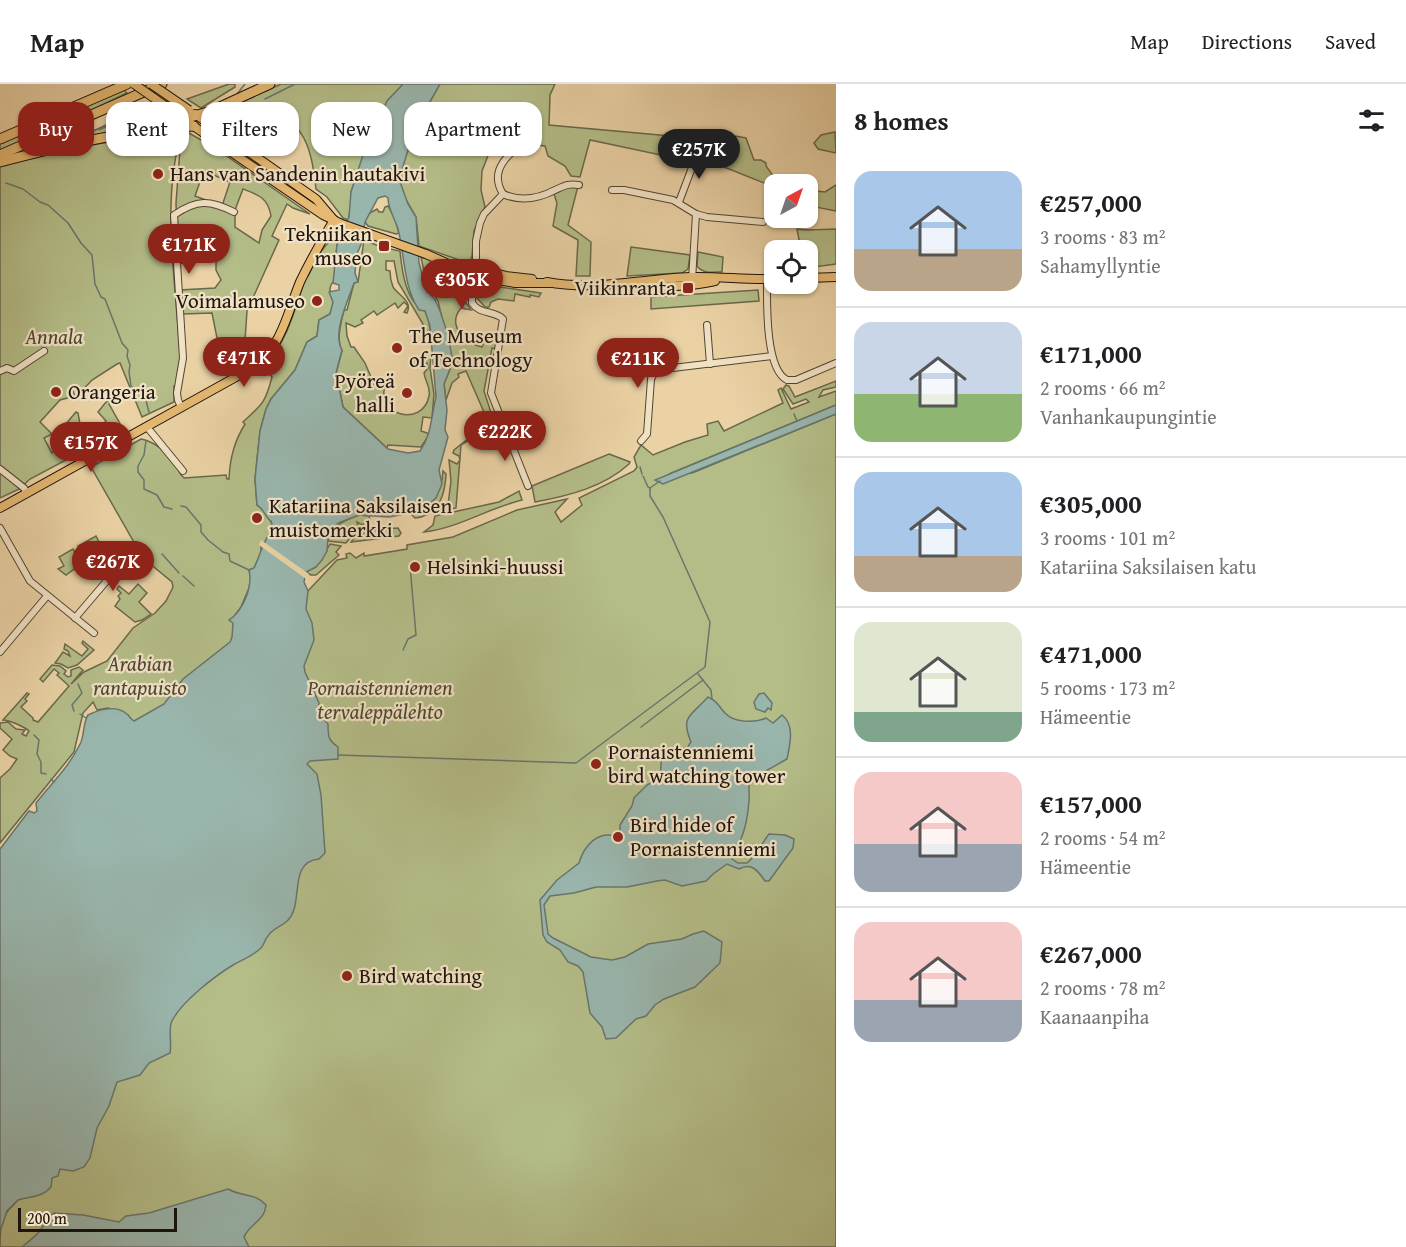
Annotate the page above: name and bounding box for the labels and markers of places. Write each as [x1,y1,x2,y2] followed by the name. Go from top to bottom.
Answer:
[657,129,741,180] pin: €257K
[170,158,426,189] place label: Hans van Sandenin hautakivi
[151,167,165,181] marker: Hans van Sandenin hautakivi
[285,218,372,273] place label: Tekniikan museo
[147,224,231,275] pin: €171K
[377,239,391,253] marker: Tekniikan museo
[420,259,504,310] pin: €305K
[575,272,676,303] place label: Viikinranta
[681,281,695,295] marker: Viikinranta
[176,285,305,316] place label: Voimalamuseo
[310,294,324,308] marker: Voimalamuseo
[409,320,533,375] place label: The Museum of Technology
[202,337,286,388] pin: €471K
[596,338,680,389] pin: €211K
[390,341,404,355] marker: The Museum of Technology
[334,365,395,420] place label: Pyöreä halli
[68,376,156,407] place label: Orangeria
[49,385,63,399] marker: Orangeria
[400,386,414,400] marker: Pyöreä halli
[463,411,547,462] pin: €222K
[49,422,133,473] pin: €157K
[269,490,452,545] place label: Katariina Saksilaisen muistomerkki
[250,511,264,525] marker: Katariina Saksilaisen muistomerkki
[71,541,155,592] pin: €267K
[427,551,564,582] place label: Helsinki-huussi
[408,560,422,574] marker: Helsinki-huussi
[608,736,786,791] place label: Pornaistenniemi bird watching tower
[589,757,603,771] marker: Pornaistenniemi bird watching tower
[630,809,776,864] place label: Bird hide of Pornaistenniemi
[611,830,625,844] marker: Bird hide of Pornaistenniemi
[359,960,482,991] place label: Bird watching
[340,969,354,983] marker: Bird watching

